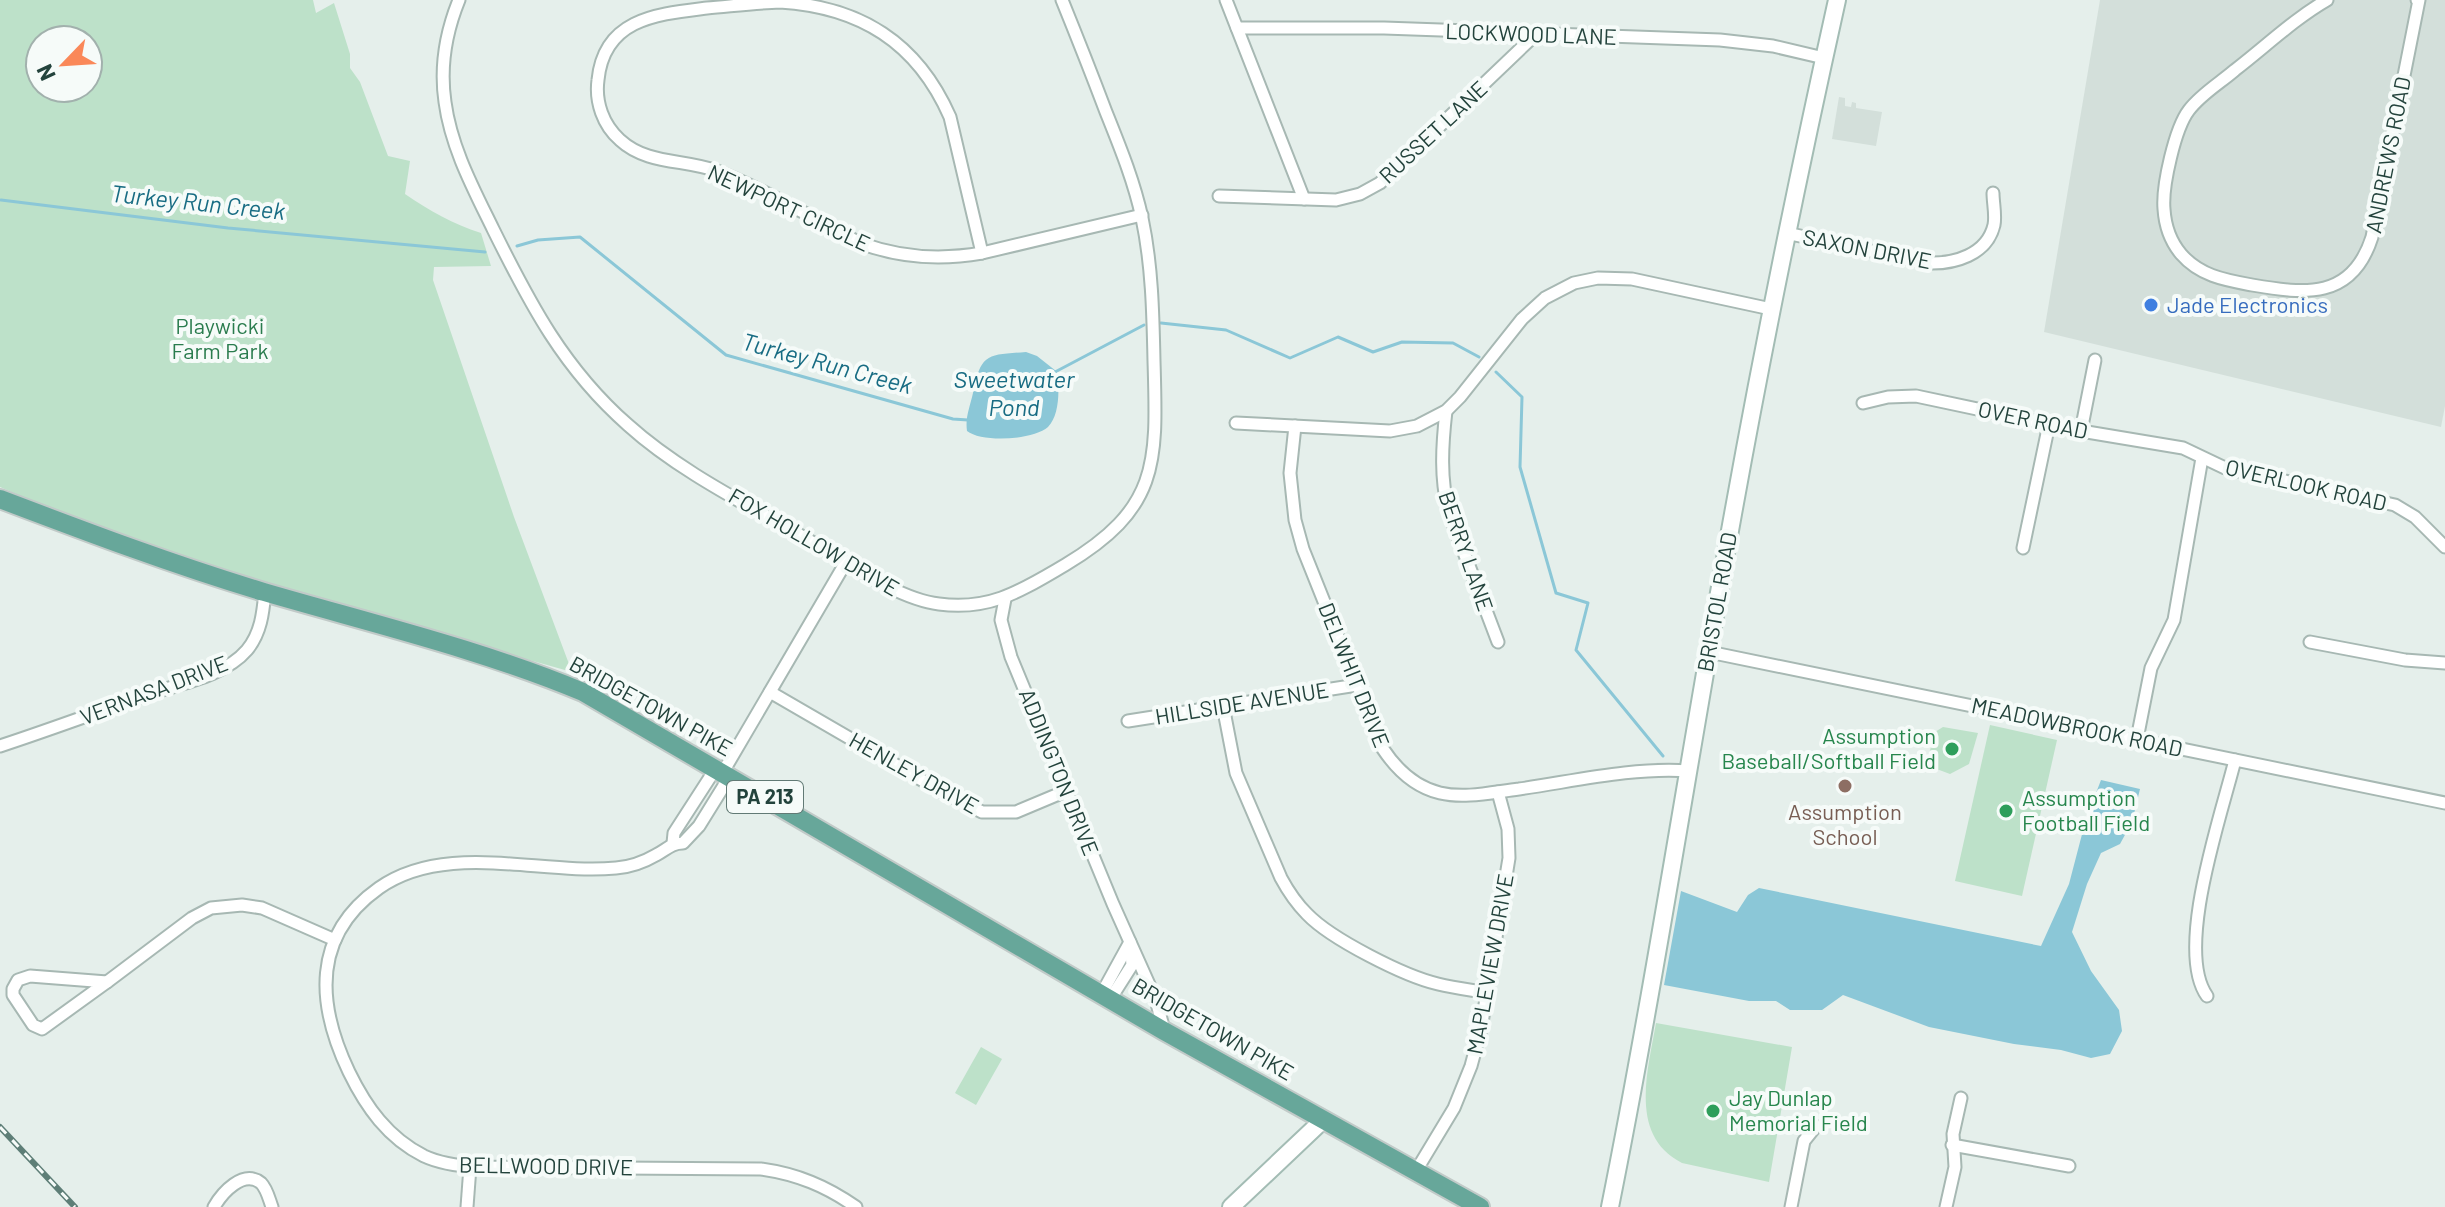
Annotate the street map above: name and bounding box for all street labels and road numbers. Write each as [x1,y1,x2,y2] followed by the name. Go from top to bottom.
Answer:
[1445,17,1617,49] street label: LOCKWOOD LANE
[2359,74,2415,235] street label: ANDREWS ROAD
[1373,75,1492,188] street label: RUSSET LANE
[704,158,875,256] street label: NEWPORT CIRCLE
[1801,223,1934,273] street label: SAXON DRIVE
[1976,395,2090,443] street label: OVER ROAD
[2223,453,2389,515] street label: OVERLOOK ROAD
[725,482,904,600] street label: FOX HOLLOW DRIVE
[1434,487,1500,614] street label: BERRY LANE
[1691,530,1741,674] street label: BRISTOL ROAD
[1314,598,1396,751] street label: DELWHIT DRIVE
[76,649,231,729] street label: VERNASA DRIVE
[566,650,737,761] street label: BRIDGETOWN PIKE
[1153,675,1331,729] street label: HILLSIDE AVENUE
[1015,684,1105,859] street label: ADDINGTON DRIVE
[1969,691,2185,761] street label: MEADOWBROOK ROAD
[845,726,984,818] street label: HENLEY DRIVE
[727,781,803,813] road number: PA 213
[1460,871,1518,1056] street label: MAPLEVIEW DRIVE
[1128,971,1299,1085] street label: BRIDGETOWN PIKE
[459,1150,633,1180] street label: BELLWOOD DRIVE

